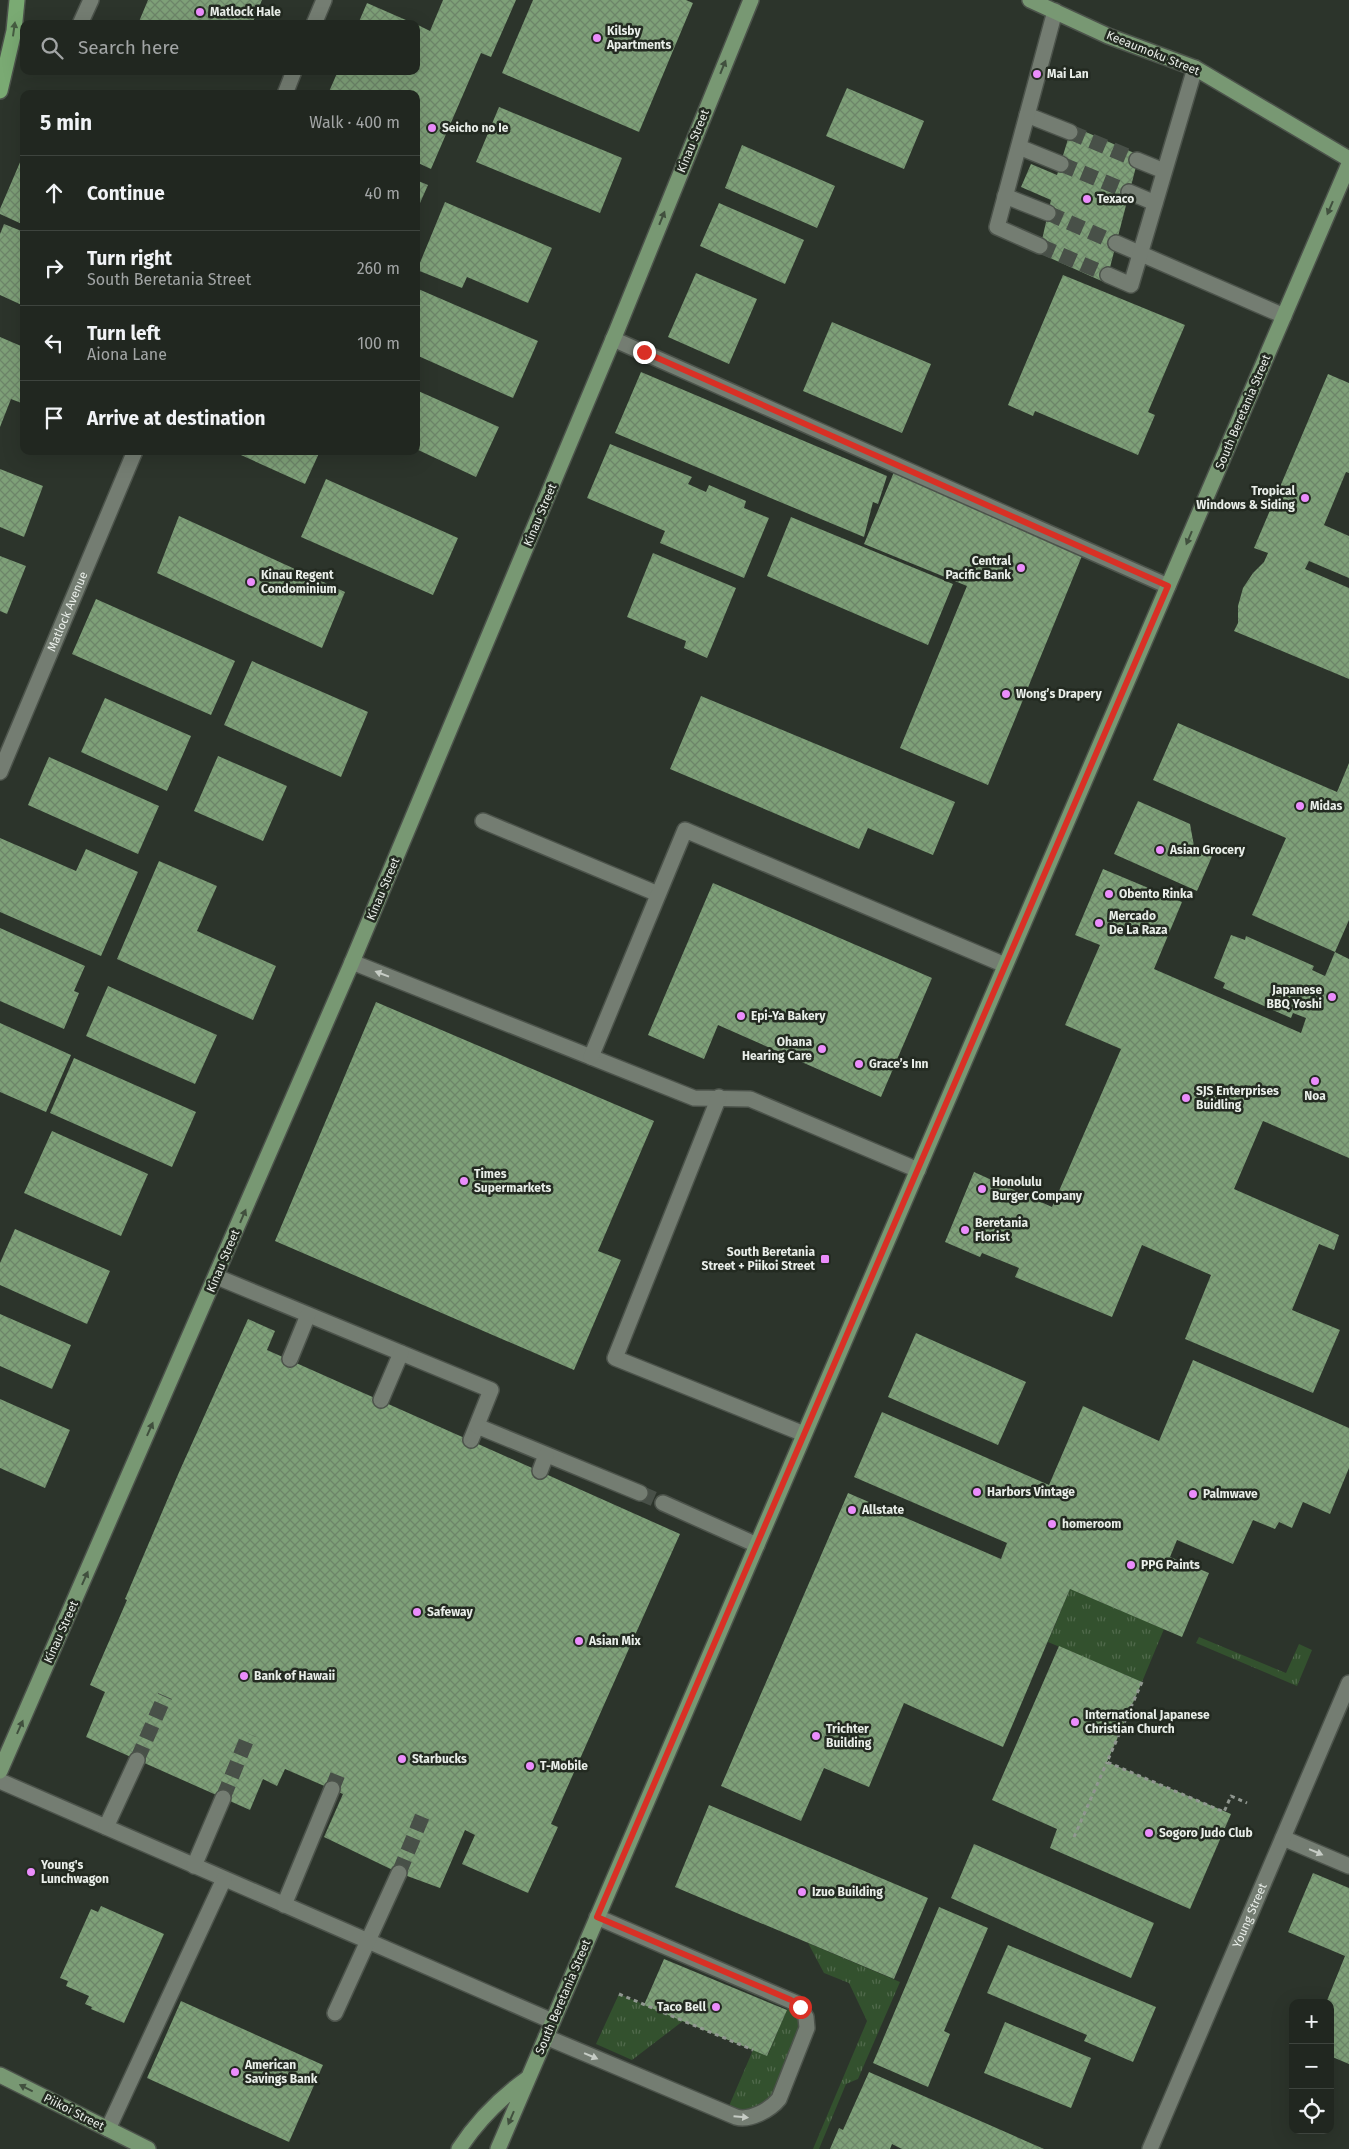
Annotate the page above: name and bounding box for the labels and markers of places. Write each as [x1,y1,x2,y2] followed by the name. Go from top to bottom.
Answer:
[210,5,281,19] place label: Matlock Hale
[194,6,206,18] marker: Matlock Hale
[606,24,671,52] place label: Kilsby Apartments
[591,32,603,44] marker: Kilsby Apartments
[1047,67,1089,81] place label: Mai Lan
[1031,68,1043,80] marker: Mai Lan
[442,121,509,135] place label: Seicho no Ie
[426,122,438,134] marker: Seicho no Ie
[1097,192,1134,206] place label: Texaco
[1081,193,1093,205] marker: Texaco
[1196,484,1295,512] place label: Tropical Windows & Siding
[1299,492,1311,504] marker: Tropical Windows & Siding
[945,554,1011,582] place label: Central Pacific Bank
[1015,562,1027,574] marker: Central Pacific Bank
[261,568,337,596] place label: Kinau Regent Condominium
[245,576,257,588] marker: Kinau Regent Condominium
[1016,687,1102,701] place label: Wong’s Drapery
[1000,688,1012,700] marker: Wong’s Drapery
[1310,799,1342,813] place label: Midas
[1294,800,1306,812] marker: Midas
[1169,843,1246,857] place label: Asian Grocery
[1154,844,1166,856] marker: Asian Grocery
[1119,887,1193,901] place label: Obento Rinka
[1103,888,1115,900] marker: Obento Rinka
[1109,909,1168,937] place label: Mercado De La Raza
[1093,917,1105,929] marker: Mercado De La Raza
[1267,983,1322,1011] place label: Japanese BBQ Yoshi
[1326,991,1338,1003] marker: Japanese BBQ Yoshi
[751,1009,826,1023] place label: Epi-Ya Bakery
[735,1010,747,1022] marker: Epi-Ya Bakery
[742,1035,812,1063] place label: Ohana Hearing Care
[816,1043,828,1055] marker: Ohana Hearing Care
[869,1057,929,1071] place label: Grace’s Inn
[853,1058,865,1070] marker: Grace’s Inn
[1309,1075,1321,1087] marker: Noa
[1196,1084,1279,1112] place label: SJS Enterprises Buidling
[1304,1089,1326,1103] place label: Noa
[1180,1092,1192,1104] marker: SJS Enterprises Buidling
[474,1167,552,1195] place label: Times Supermarkets
[458,1175,470,1187] marker: Times Supermarkets
[992,1175,1083,1203] place label: Honolulu Burger Company
[976,1183,988,1195] marker: Honolulu Burger Company
[975,1216,1028,1244] place label: Beretania Florist
[959,1224,971,1236] marker: Beretania Florist
[702,1245,815,1273] place label: South Beretania Street + Piikoi Street
[819,1253,831,1265] marker: South Beretania Street + Piikoi Street
[987,1485,1075,1499] place label: Harbors Vintage
[971,1486,983,1498] marker: Harbors Vintage
[1203,1487,1258,1501] place label: Palmwave
[1187,1488,1199,1500] marker: Palmwave
[861,1503,904,1517] place label: Allstate
[846,1504,858,1516] marker: Allstate
[1062,1517,1121,1531] place label: homeroom
[1046,1518,1058,1530] marker: homeroom
[1141,1558,1200,1572] place label: PPG Paints
[1125,1559,1137,1571] marker: PPG Paints
[427,1605,473,1619] place label: Safeway
[411,1606,423,1618] marker: Safeway
[588,1634,641,1648] place label: Asian Mix
[573,1635,585,1647] marker: Asian Mix
[254,1669,335,1683] place label: Bank of Hawaii
[238,1670,250,1682] marker: Bank of Hawaii
[1085,1708,1210,1736] place label: International Japanese Christian Church
[1069,1716,1081,1728] marker: International Japanese Christian Church
[826,1722,872,1750] place label: Trichter Building
[810,1730,822,1742] marker: Trichter Building
[412,1752,467,1766] place label: Starbucks
[396,1753,408,1765] marker: Starbucks
[540,1759,588,1773] place label: T-Mobile
[524,1760,536,1772] marker: T-Mobile
[1159,1826,1253,1840] place label: Sogoro Judo Club
[1143,1827,1155,1839] marker: Sogoro Judo Club
[40,1858,109,1886] place label: Young's Lunchwagon
[25,1866,37,1878] marker: Young's Lunchwagon
[812,1885,883,1899] place label: Izuo Building
[796,1886,808,1898] marker: Izuo Building
[657,2000,706,2014] place label: Taco Bell
[710,2001,722,2013] marker: Taco Bell
[244,2058,318,2086] place label: American Savings Bank
[229,2066,241,2078] marker: American Savings Bank

